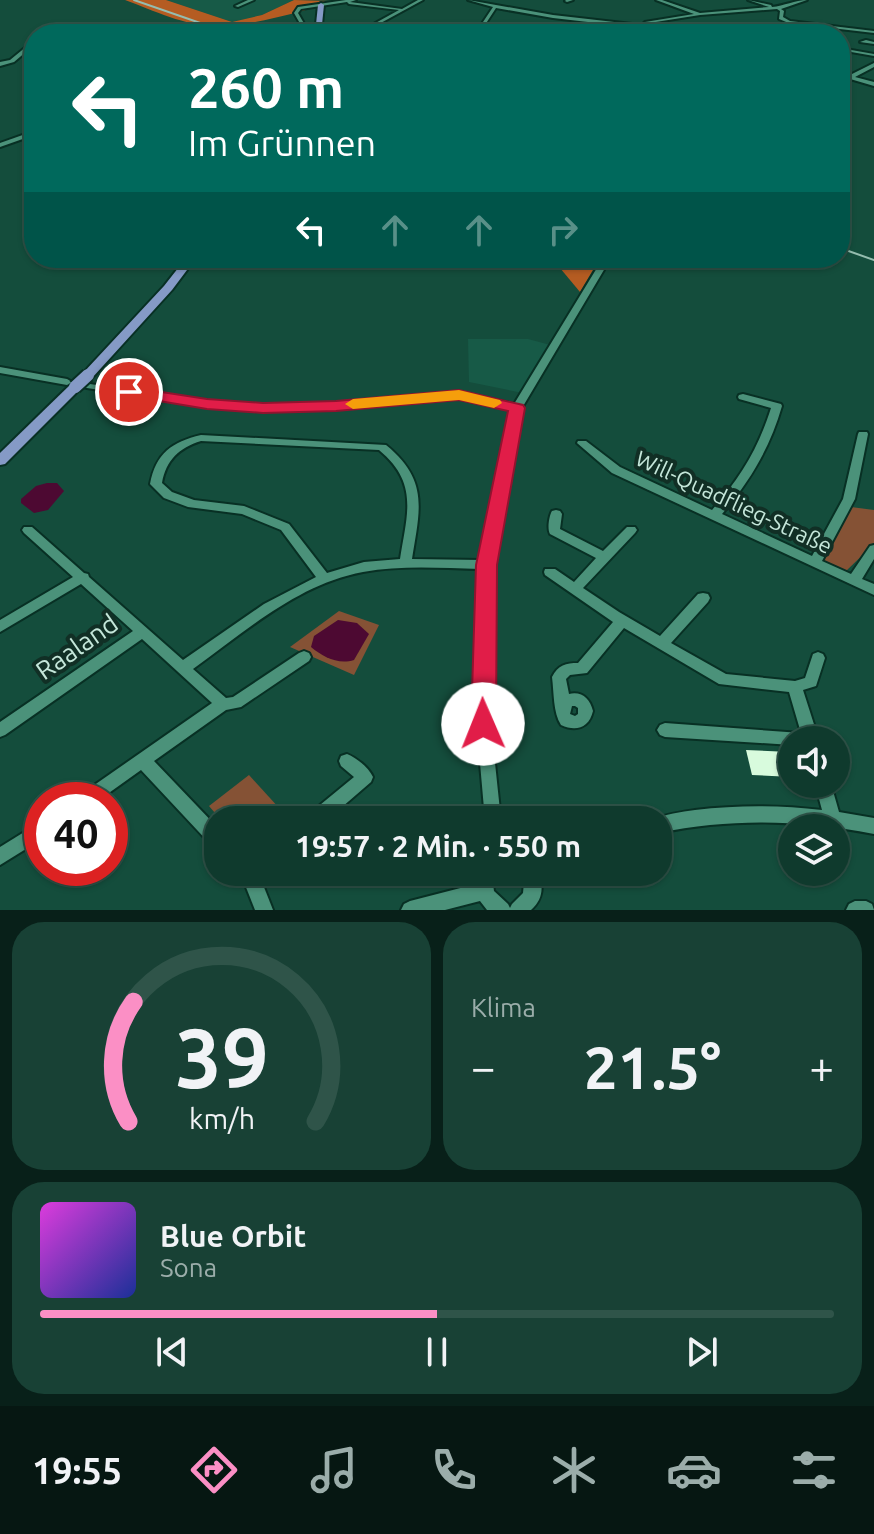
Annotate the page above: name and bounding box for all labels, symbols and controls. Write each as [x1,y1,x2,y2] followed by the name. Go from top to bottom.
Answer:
[56,56,160,160] icon: left
[188,56,344,119] text: 260 m
[188,122,376,163] text: Im Grünnen
[289,208,333,252] icon: left
[373,208,417,252] icon: ahead
[457,208,501,252] icon: ahead
[541,208,585,252] icon: right
[95,358,163,426] pin
[107,370,151,414] icon: arrive
[632,445,836,558] street label: Will-Quadflieg-Straße
[30,608,123,685] street label: Raaland
[441,682,525,766] position arrow
[778,726,850,886] map controls
[778,726,850,798] button: sound
[24,782,128,886] speed limit sign: 40
[778,814,850,886] button: layers
[295,829,581,863] text: 19:57 · 2 Min. · 550 m
[471,993,536,1022] text: Klima
[175,1010,268,1104] text: 39
[584,1033,721,1100] text: 21.5°
[471,1042,496,1091] text: −
[809,1042,834,1091] text: +
[189,1102,255,1134] text: km/h
[160,1219,306,1253] text: Blue Orbit
[160,1253,217,1282] text: Sona
[150,1330,194,1374] icon: previous
[415,1330,459,1374] icon: pause
[680,1330,724,1374] icon: next
[186,1442,242,1498] icon: directions
[306,1442,362,1498] icon: music
[426,1442,482,1498] icon: phone
[546,1442,602,1498] icon: climate
[666,1442,722,1498] icon: car
[786,1442,842,1498] icon: filters
[32,1450,122,1491] text: 19:55

